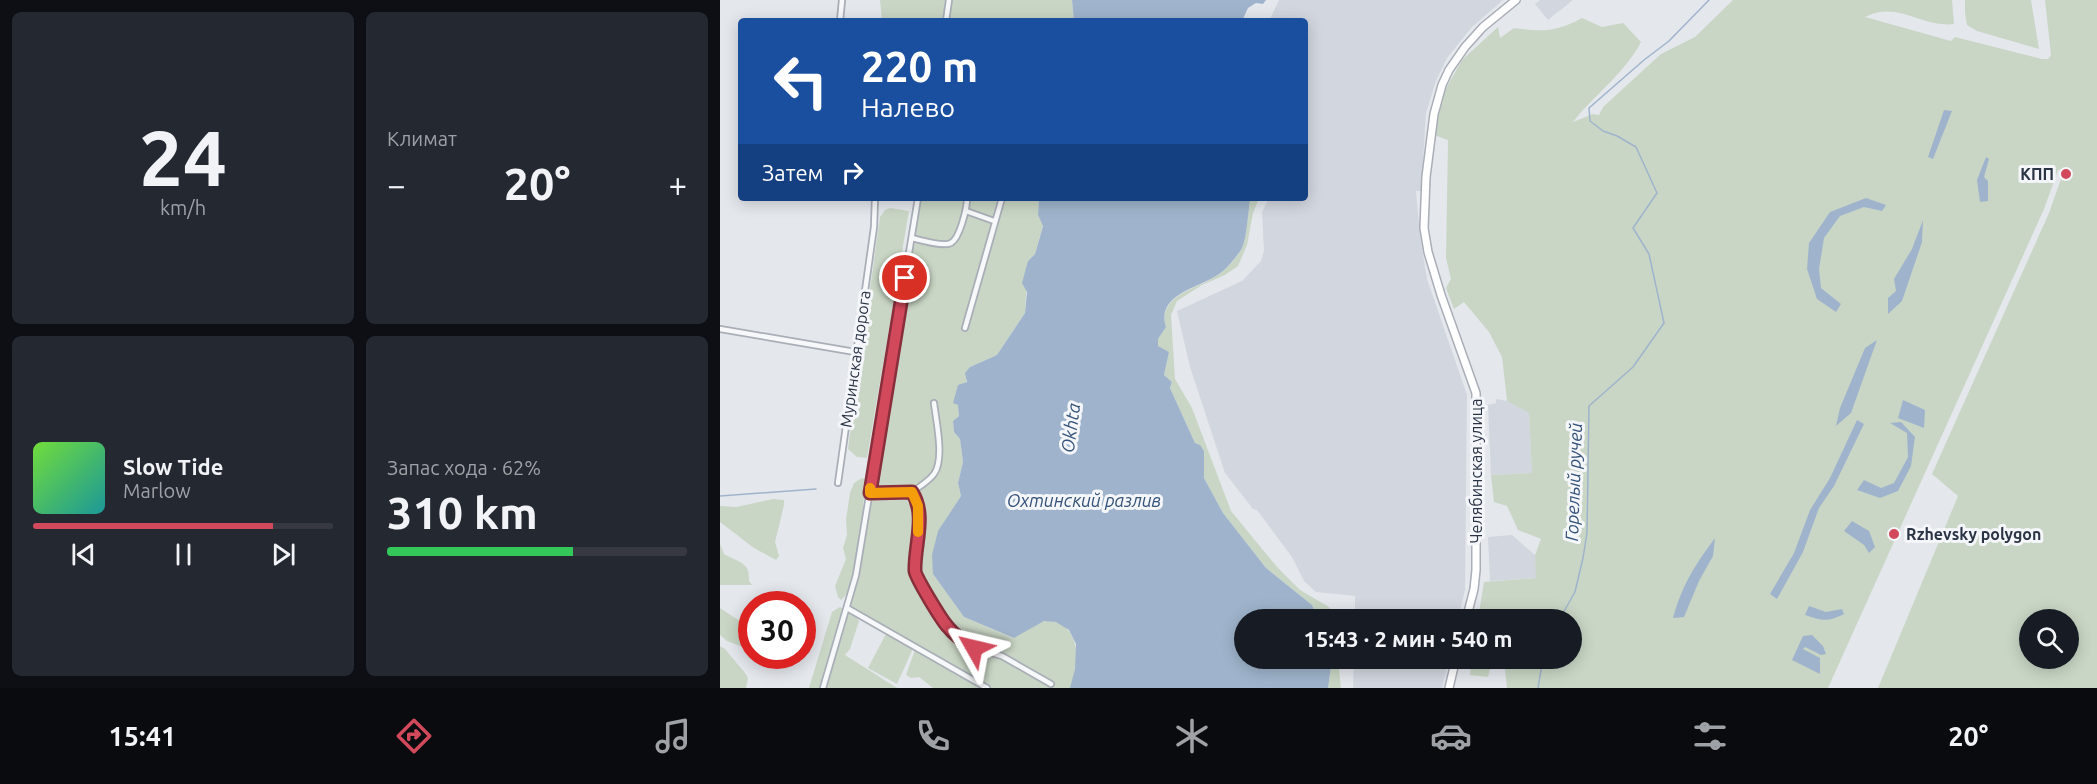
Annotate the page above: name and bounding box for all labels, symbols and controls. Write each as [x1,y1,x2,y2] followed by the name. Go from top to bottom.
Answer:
[762,42,840,120] icon: left
[861,43,978,90] text: 220 m
[861,92,955,122] text: Налево
[139,113,227,201] text: 24
[387,127,457,150] text: Климат
[836,156,869,189] icon: right
[504,158,570,209] text: 20°
[762,160,824,185] text: Затем
[2020,165,2054,183] place label: КПП
[387,166,406,203] text: −
[668,166,687,203] text: +
[2059,167,2073,181] marker: КПП
[160,196,206,219] text: km/h
[879,252,930,303] pin
[888,261,921,294] icon: arrive
[836,289,874,429] street label: Муринская дорога
[1467,399,1485,543] street label: Челябинская улица
[1057,402,1083,454] water label: Okhta
[1561,422,1585,542] water label: Горелый ручей
[123,454,223,479] text: Slow Tide
[387,456,541,479] text: Запас хода · 62%
[123,479,191,502] text: Marlow
[387,487,538,538] text: 310 km
[1007,490,1161,510] water label: Охтинский разлив
[1906,525,2041,543] place label: Rzhevsky polygon
[1887,527,1901,541] marker: Rzhevsky polygon
[67,538,100,571] icon: previous
[167,538,200,571] icon: pause
[267,538,300,571] icon: next
[738,591,816,669] speed limit sign: 30
[2019,609,2079,669] map controls
[2019,609,2079,669] button: search
[942,616,1006,680] position arrow
[1304,626,1512,651] text: 15:43 · 2 мин · 540 m
[393,715,435,757] icon: directions
[652,715,694,757] icon: music
[912,715,954,757] icon: phone
[1171,715,1213,757] icon: climate
[1430,715,1472,757] icon: car
[1689,715,1731,757] icon: filters
[109,721,176,751] text: 15:41
[1948,721,1988,751] text: 20°

